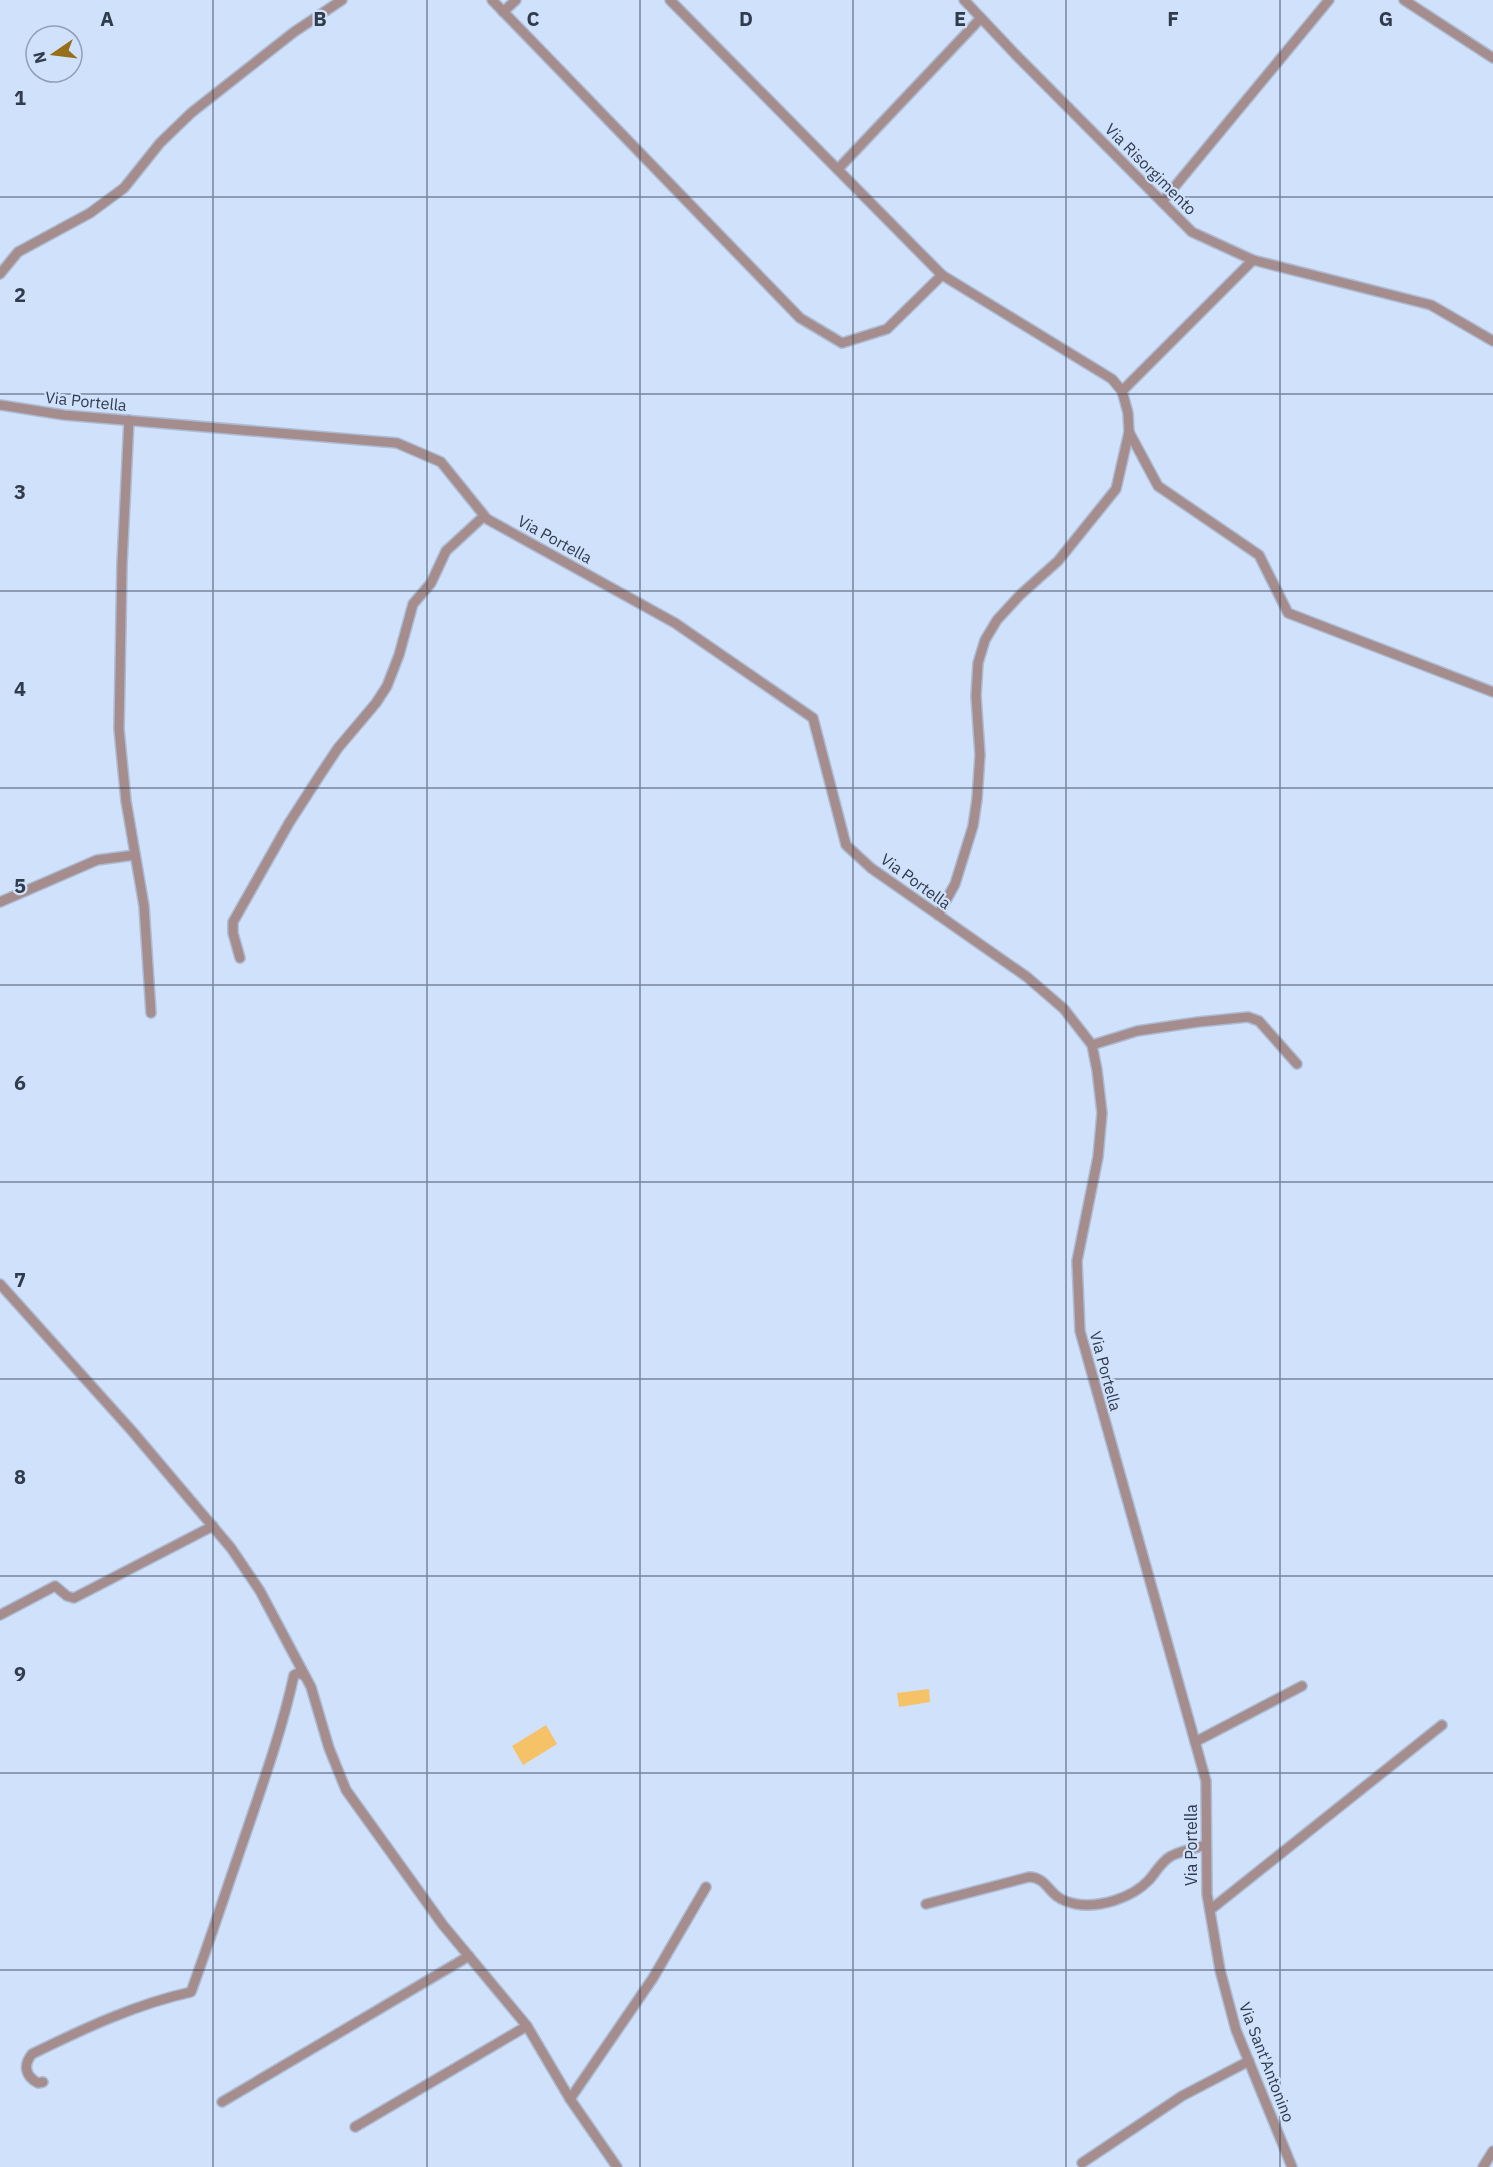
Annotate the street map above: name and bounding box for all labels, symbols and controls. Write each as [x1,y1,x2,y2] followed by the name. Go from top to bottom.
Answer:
[100,5,114,32] text: A
[313,5,327,32] text: B
[526,5,540,32] text: C
[739,5,753,32] text: D
[954,5,966,32] text: E
[1167,5,1179,32] text: F
[1379,5,1393,32] text: G
[24,24,84,84] north arrow
[28,50,51,66] text: N
[14,84,26,111] text: 1
[1101,119,1201,219] street label: Via Risorgimento
[14,281,26,308] text: 2
[44,387,128,415] street label: Via Portella
[14,478,26,505] text: 3
[514,510,596,568] street label: Via Portella
[14,675,26,702] text: 4
[877,849,955,913] street label: Via Portella
[14,872,26,899] text: 5
[14,1069,26,1096] text: 6
[14,1266,26,1293] text: 7
[1086,1329,1126,1414] street label: Via Portella
[14,1463,26,1490] text: 8
[14,1660,26,1687] text: 9
[1181,1804,1201,1886] street label: Via Portella
[1235,1999,1299,2125] street label: Via Sant'Antonino

